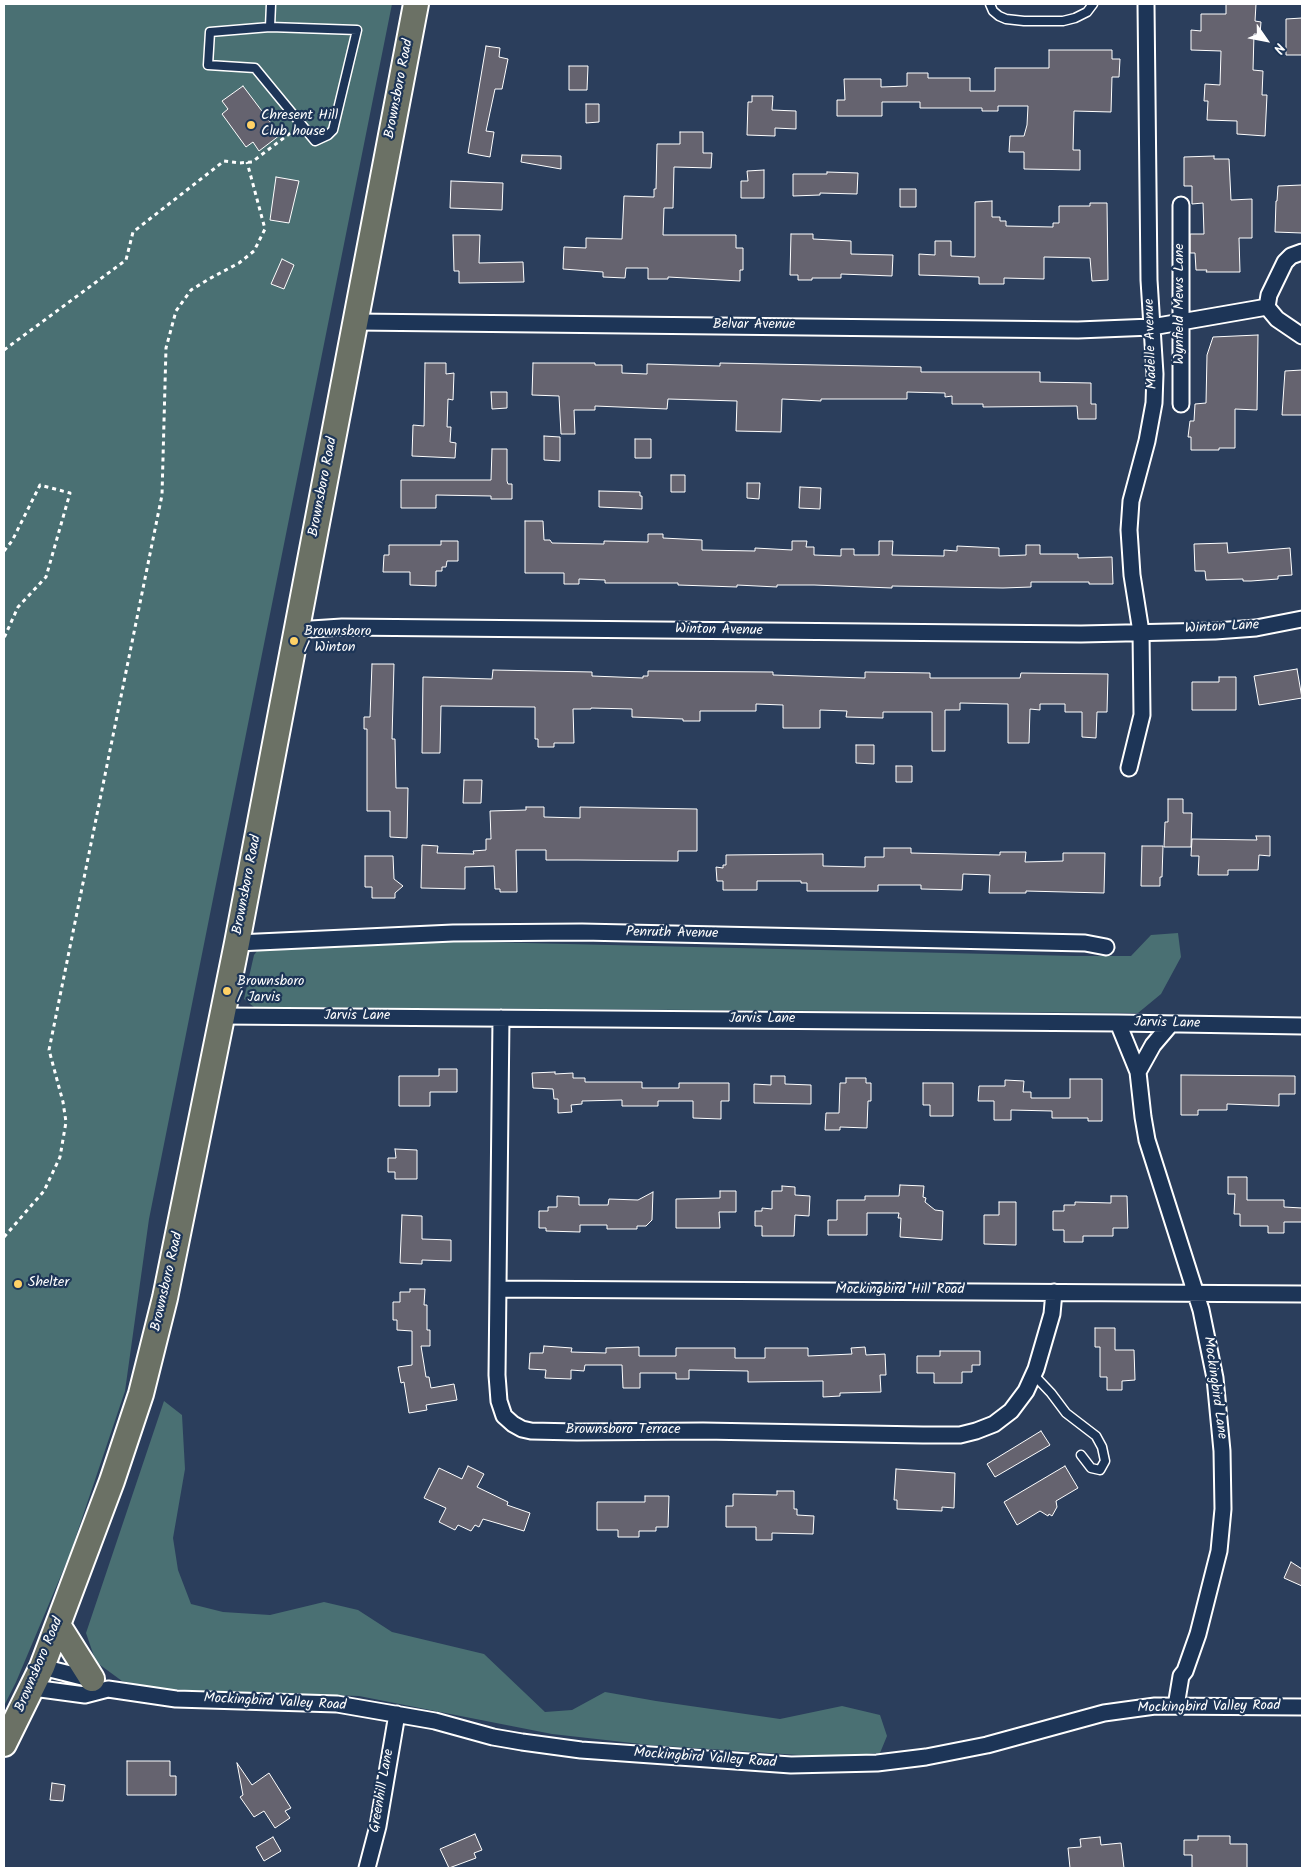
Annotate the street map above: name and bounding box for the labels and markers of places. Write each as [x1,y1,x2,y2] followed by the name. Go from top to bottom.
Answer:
[261,109,338,142] place label: Chresent Hill Club house
[245,119,257,131] marker: Chresent Hill Club house
[304,625,371,658] place label: Brownsboro / Winton
[288,635,300,647] marker: Brownsboro / Winton
[237,975,304,1008] place label: Brownsboro / Jarvis
[221,985,233,997] marker: Brownsboro / Jarvis
[28,1276,69,1292] place label: Shelter
[12,1278,24,1290] marker: Shelter

